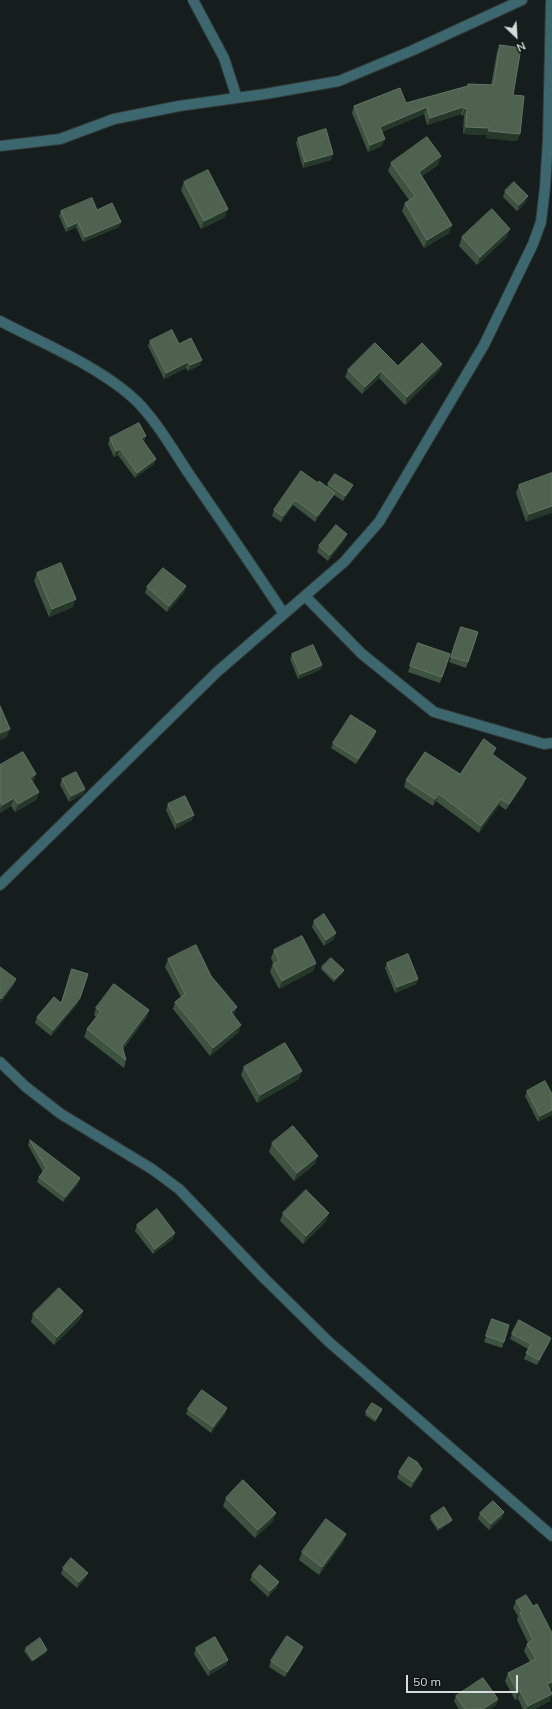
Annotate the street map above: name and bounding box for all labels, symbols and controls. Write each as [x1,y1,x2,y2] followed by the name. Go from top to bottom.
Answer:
[496,16,536,56] north arrow
[514,39,528,55] text: N
[408,1667,520,1693] scale bar
[413,1674,441,1689] text: 50 m

